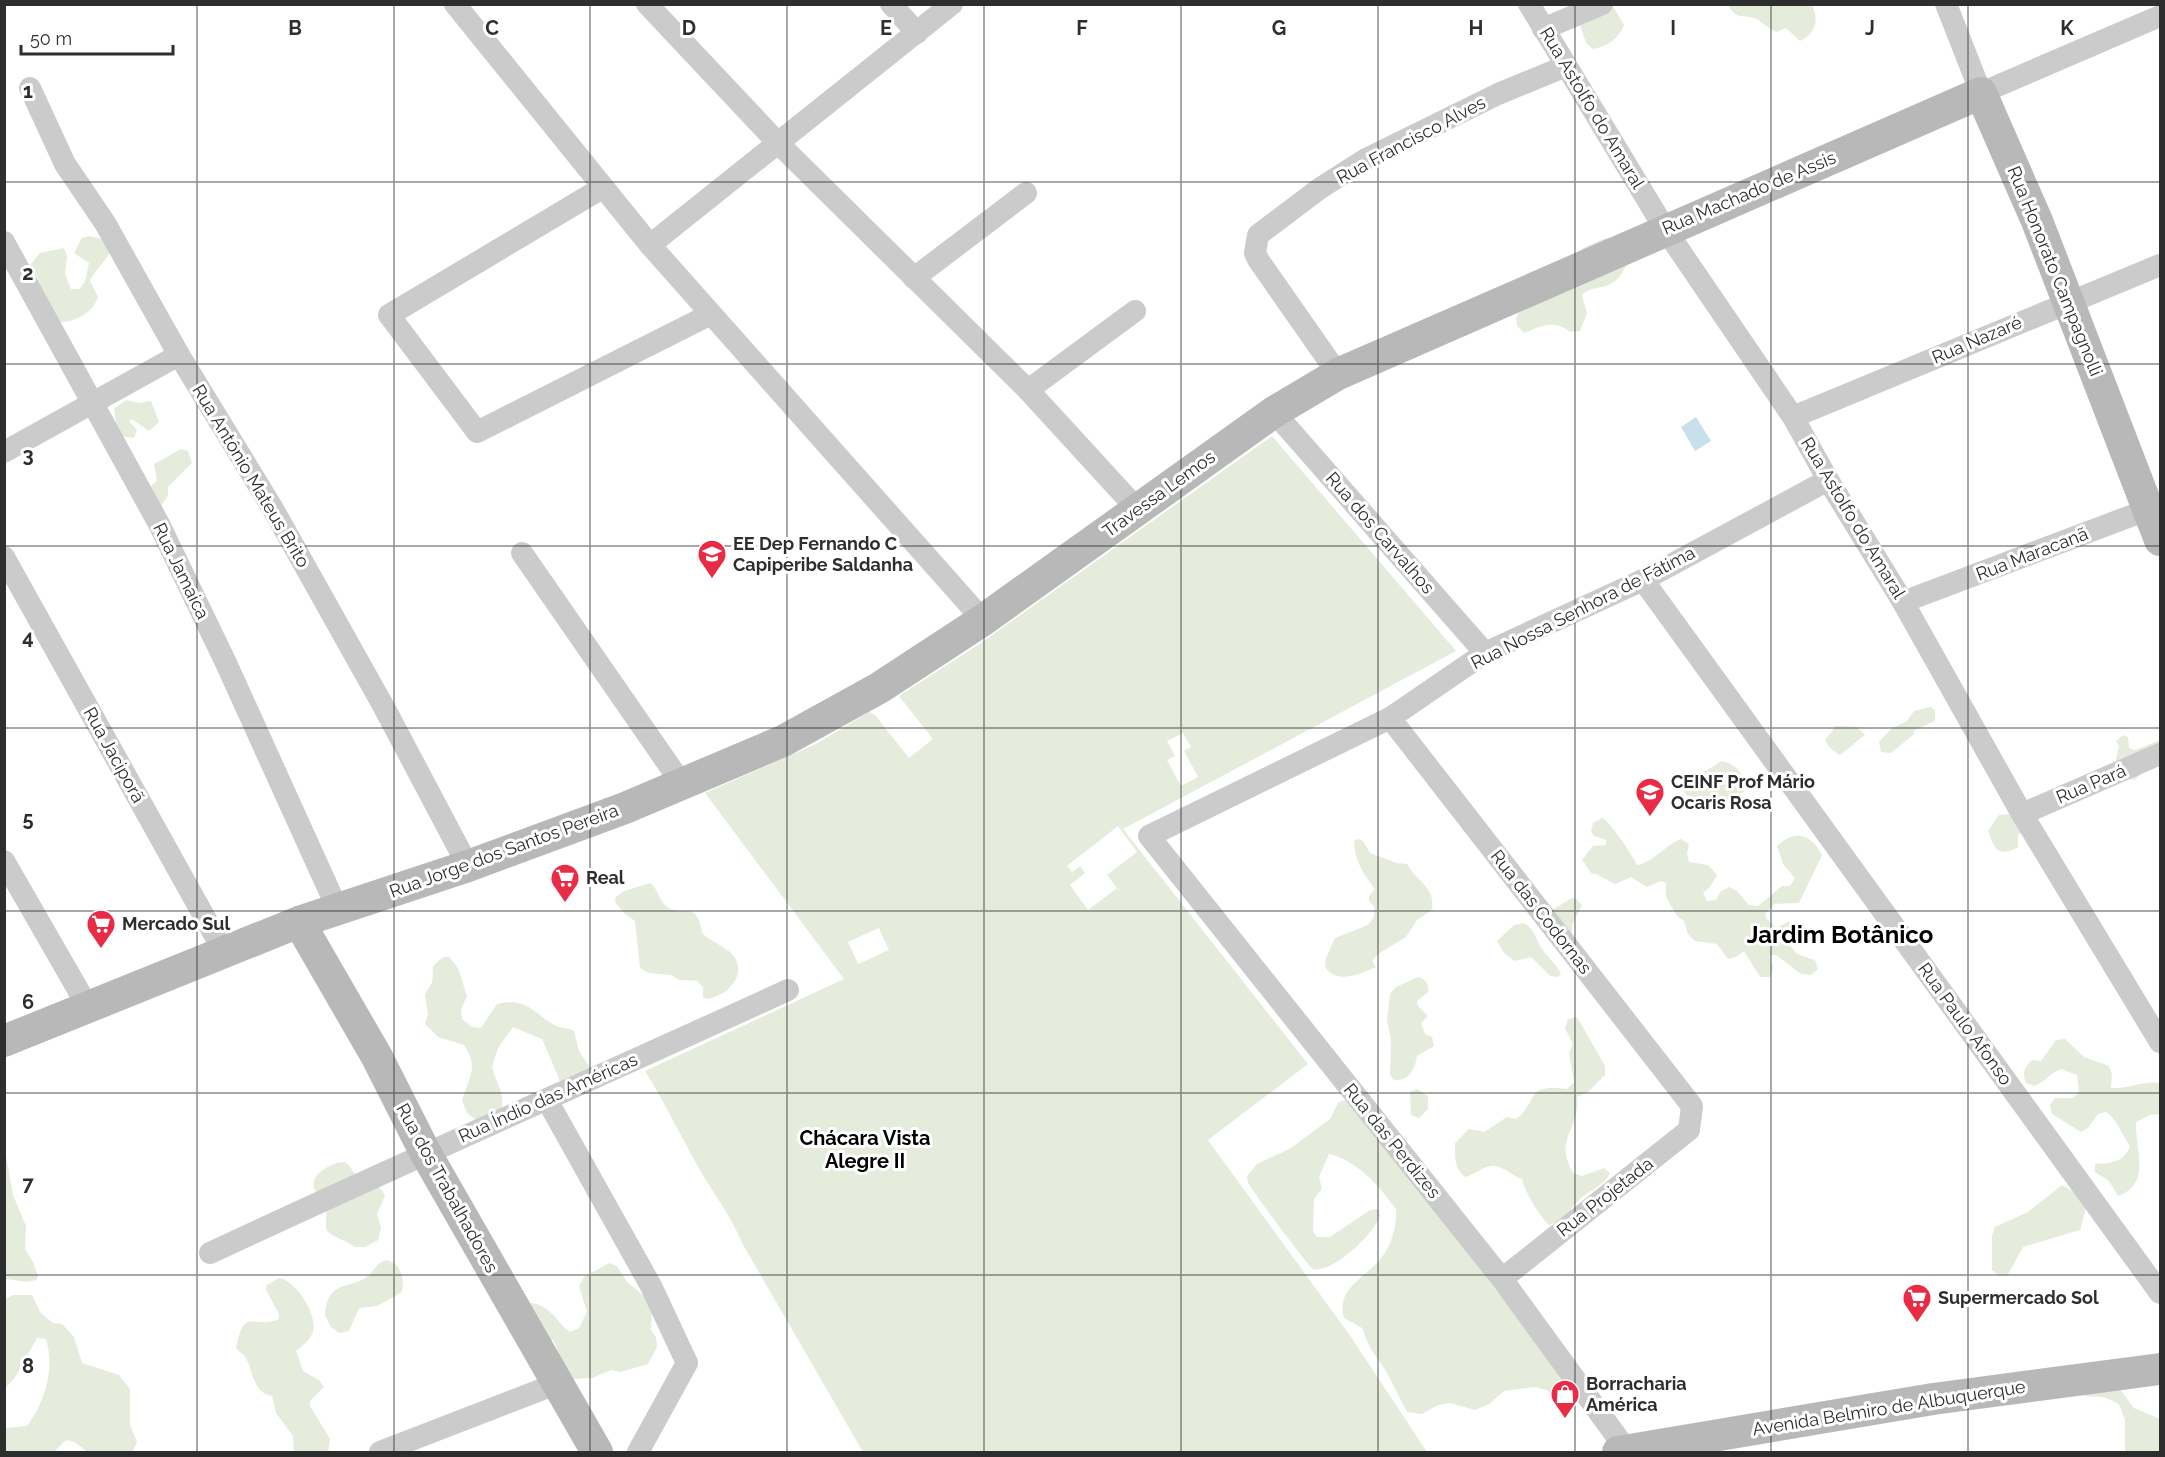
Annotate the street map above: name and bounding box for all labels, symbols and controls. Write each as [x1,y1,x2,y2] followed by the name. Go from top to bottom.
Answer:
[288,16,302,40] text: B
[485,16,499,40] text: C
[682,16,696,40] text: D
[880,16,892,40] text: E
[1076,16,1088,40] text: F
[1272,16,1286,40] text: G
[1469,16,1483,40] text: H
[1670,16,1676,40] text: I
[1865,16,1875,40] text: J
[2060,16,2074,40] text: K
[21,18,172,56] scale bar
[1536,23,1649,192] street label: Rua Astolfo do Amaral
[30,28,72,49] text: 50 m
[23,79,33,103] text: 1
[1333,91,1489,188] street label: Rua Francisco Alves
[1659,146,1839,239] street label: Rua Machado de Assis
[2004,163,2107,379] street label: Rua Honorato Campagnolli
[22,261,34,285] text: 2
[1929,311,2025,368] street label: Rua Nazaré
[188,380,315,571] street label: Rua Antônio Mateus Brito
[1797,433,1910,602] street label: Rua Astolfo do Amaral
[22,443,34,467] text: 3
[1098,446,1219,541] street label: Travessa Lemos
[1322,468,1439,598] street label: Rua dos Carvalhos
[149,519,214,622] street label: Rua Jamaica
[1973,523,2091,585] street label: Rua Maracanã
[733,533,913,575] place label: EE Dep Fernando C Capiperibe Saldanha
[696,538,728,580] school or university icon: EE Dep Fernando C Capiperibe Saldanha
[1467,542,1698,673] street label: Rua Nossa Senhora de Fátima
[22,625,34,649] text: 4
[79,703,149,806] street label: Rua Jaciporã
[2053,759,2129,808] street label: Rua Pará
[1671,771,1815,813] place label: CEINF Prof Mário Ocaris Rosa
[1634,776,1666,818] school or university icon: CEINF Prof Mário Ocaris Rosa
[386,799,621,902] street label: Rua Jorge dos Santos Pereira
[22,807,34,831] text: 5
[1487,846,1596,978] street label: Rua das Codornas
[549,862,581,904] supermarket icon: Real
[586,867,625,888] place label: Real
[85,908,117,950] supermarket icon: Mercado Sul
[122,913,230,934] place label: Mercado Sul
[1747,920,1933,949] district label: Jardim Botânico
[1914,958,2017,1089] street label: Rua Paulo Afonso
[22,990,34,1014] text: 6
[455,1048,641,1147] street label: Rua Índio das Américas
[1340,1079,1445,1203] street label: Rua das Perdizes
[392,1100,503,1276] street label: Rua dos Trabalhadores
[800,1126,930,1173] district label: Chácara Vista Alegre II
[1553,1153,1657,1241] street label: Rua Projetada
[22,1172,34,1196] text: 7
[1901,1282,1933,1324] supermarket icon: Supermercado Sol
[1938,1287,2099,1308] place label: Supermercado Sol
[22,1354,34,1378] text: 8
[1586,1373,1687,1415] place label: Borracharia América
[1751,1375,2027,1439] street label: Avenida Belmiro de Albuquerque
[1549,1378,1581,1420] shop icon: Borracharia América

